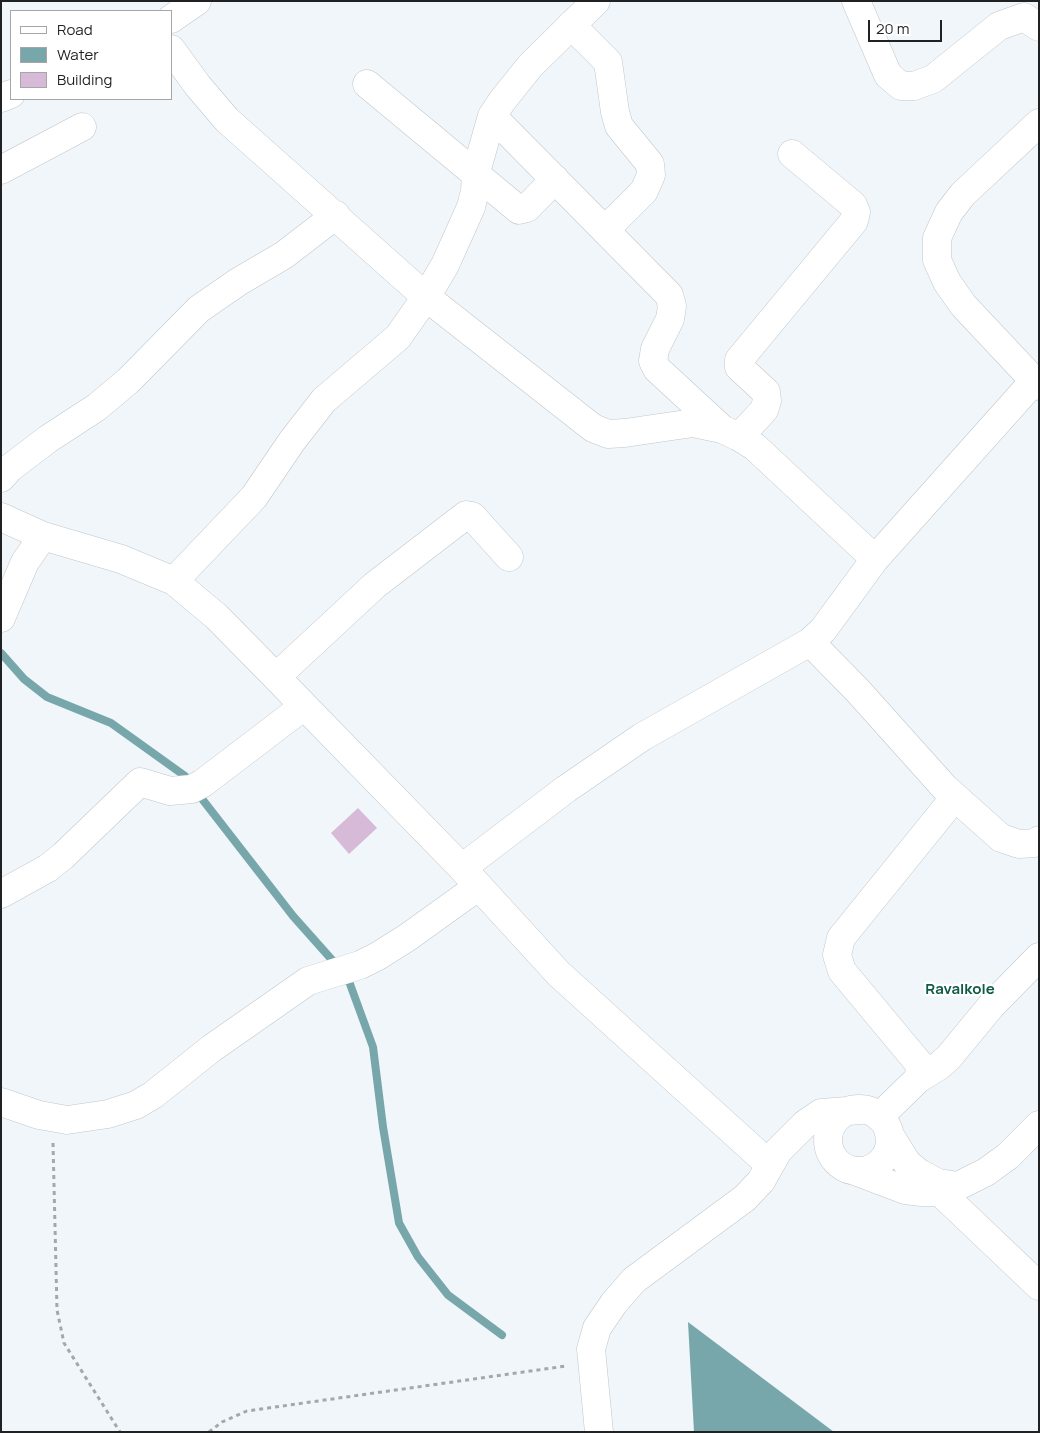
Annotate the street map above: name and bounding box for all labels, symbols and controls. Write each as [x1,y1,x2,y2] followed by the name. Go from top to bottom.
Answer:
[10,10,172,100] legend
[870,10,944,42] scale bar
[876,18,909,39] text: 20 m
[57,19,93,40] text: Road
[57,44,99,65] text: Water
[57,69,112,90] text: Building
[925,981,995,999] district label: Ravalkole

